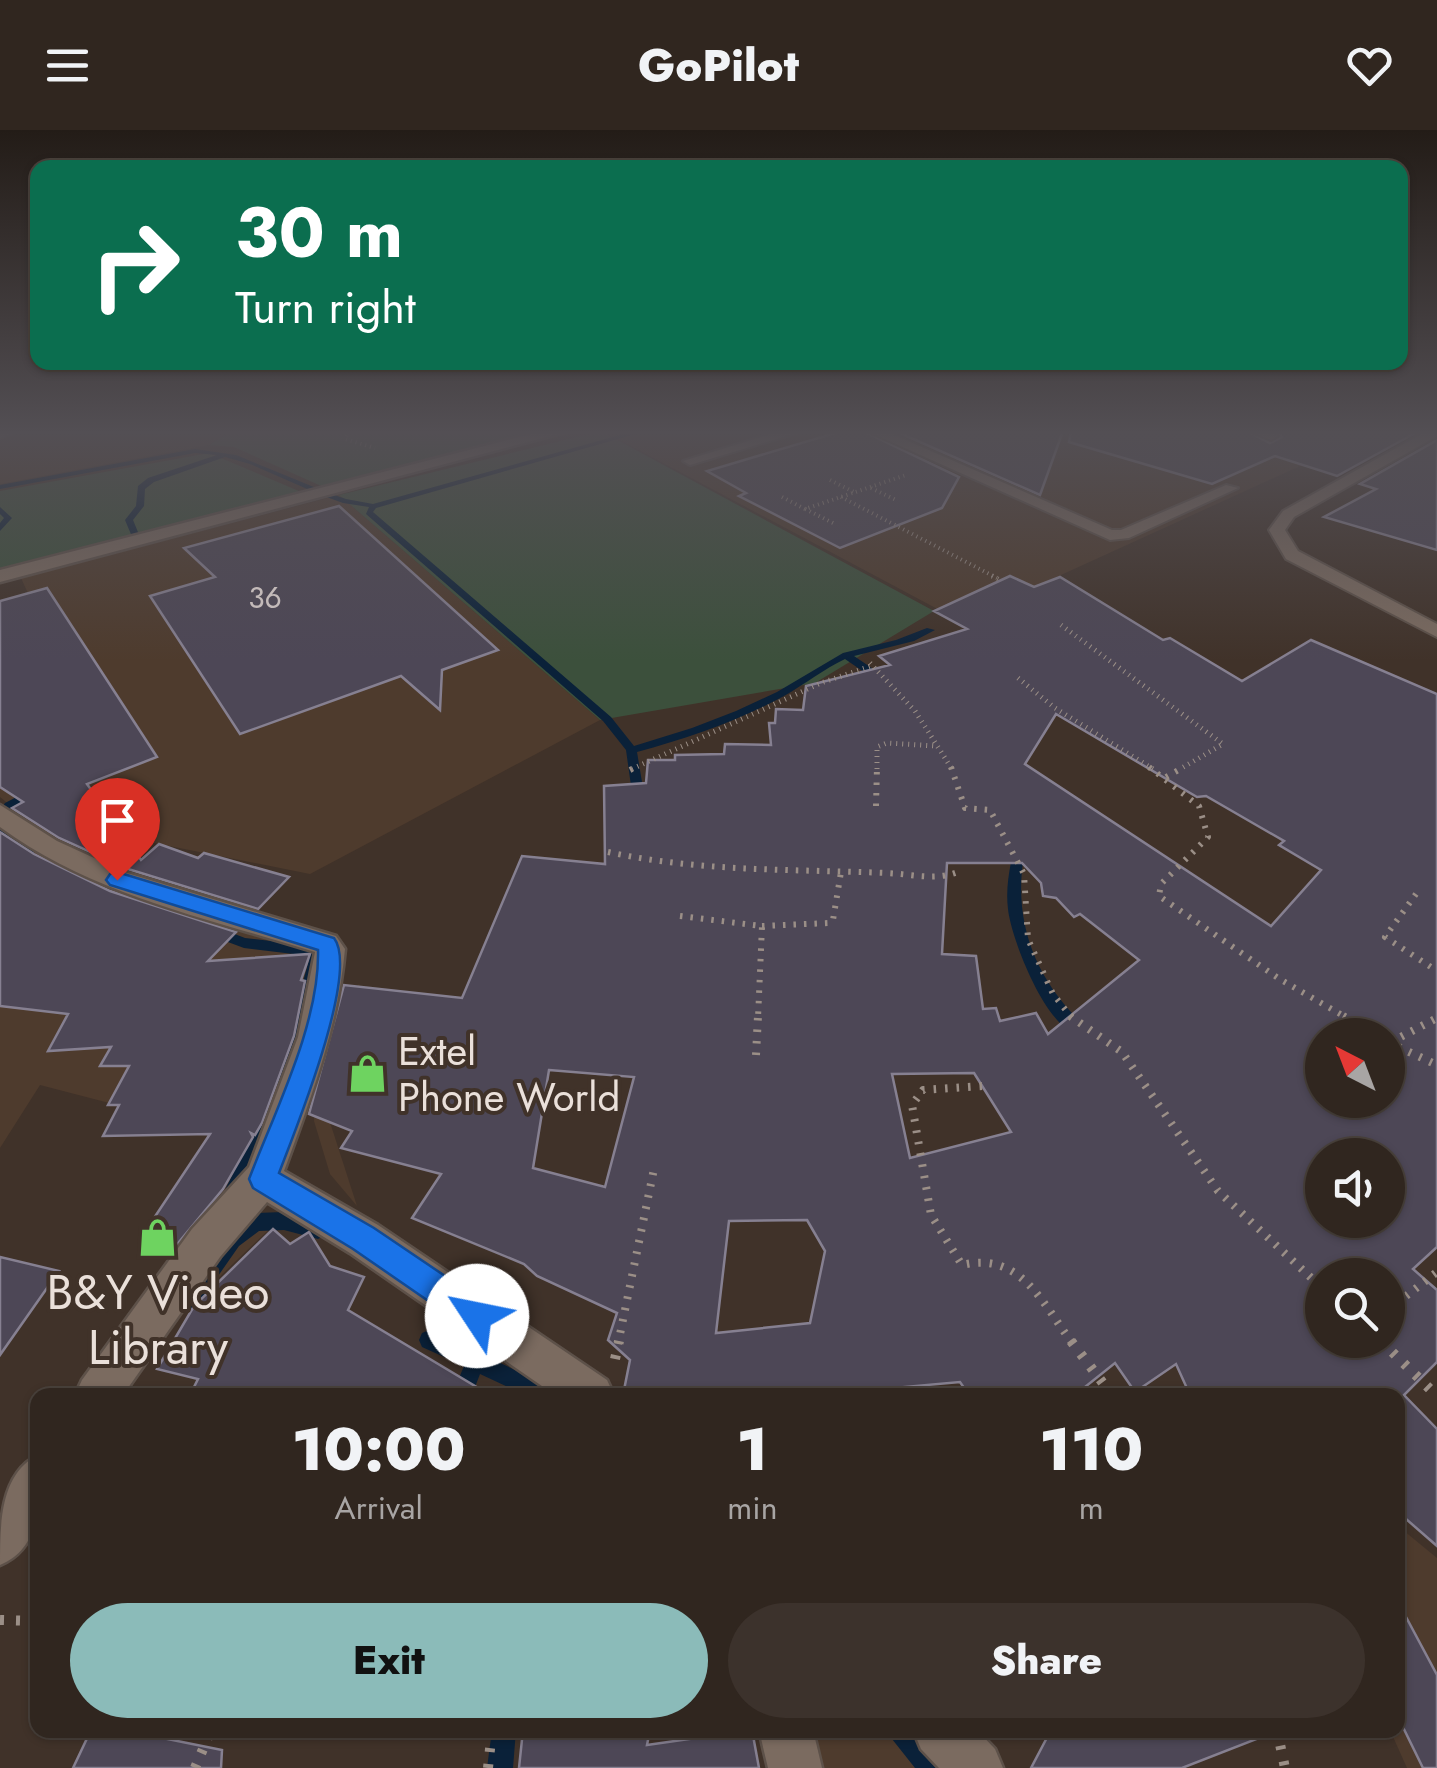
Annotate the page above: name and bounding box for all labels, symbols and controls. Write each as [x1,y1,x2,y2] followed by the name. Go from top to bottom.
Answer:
[638,33,799,98] text: GoPilot
[40,38,95,93] icon: menu
[1342,38,1397,93] icon: heart
[235,182,403,283] text: 30 m
[70,200,200,330] icon: right
[235,275,416,340] text: Turn right
[248,576,282,619] house number: 36
[75,778,160,881] pin
[90,793,145,848] icon: arrive
[1305,1018,1405,1118] north arrow
[1305,1018,1405,1358] map controls
[398,1022,620,1126] place label: Extel Phone World
[347,1053,389,1095] shop icon: Extel Phone World
[1305,1138,1405,1238] button: sound
[137,1216,179,1258] shop icon: B&Y Video Library
[47,1258,269,1382] place label: B&Y Video Library
[1305,1258,1405,1358] button: search
[425,1264,529,1368] position arrow
[292,1406,466,1493] text: 10:00
[737,1406,768,1493] text: 1
[1039,1406,1143,1493] text: 110
[335,1485,423,1531] text: Arrival
[727,1485,777,1531] text: min
[1079,1485,1104,1531] text: m
[70,1603,708,1718] button: Exit
[728,1603,1365,1718] button: Share

